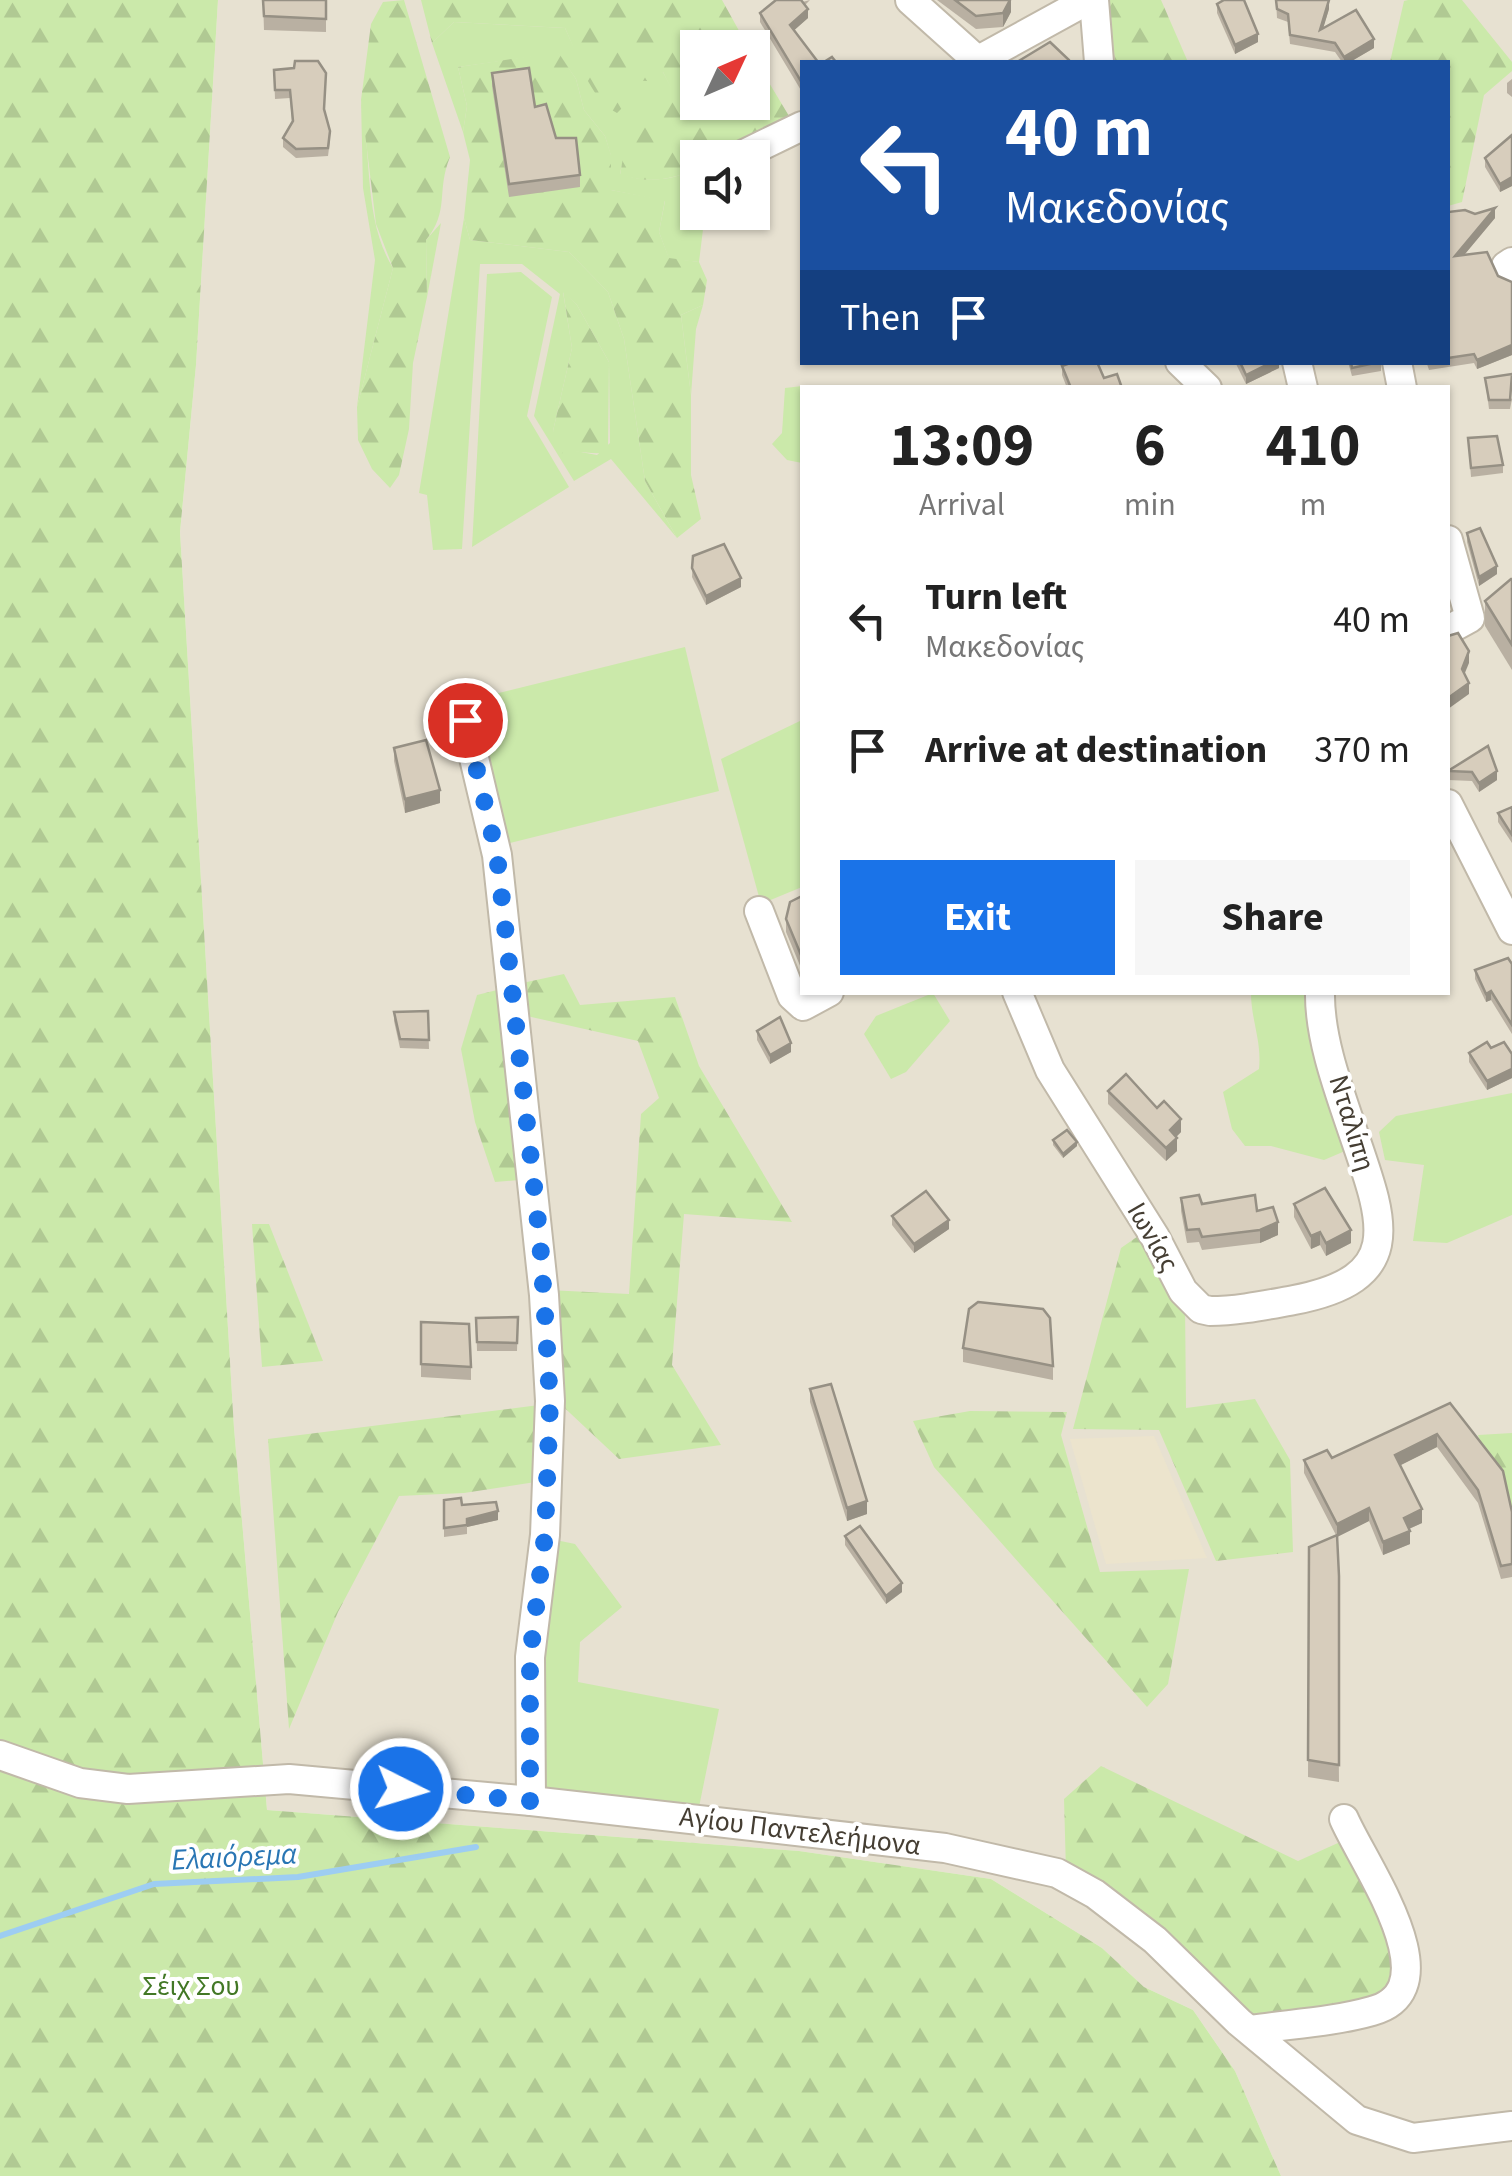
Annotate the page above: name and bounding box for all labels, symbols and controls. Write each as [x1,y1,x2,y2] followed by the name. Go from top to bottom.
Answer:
[680,30,770,120] north arrow
[680,30,770,230] map controls
[1005,83,1153,183] text: 40 m
[840,100,970,230] icon: left
[680,140,770,230] button: sound
[1005,176,1230,240] text: Μακεδονίας
[941,290,996,345] icon: arrive
[840,291,921,345] text: Then
[890,404,1034,489] text: 13:09
[1134,404,1166,489] text: 6
[1265,404,1360,489] text: 410
[919,482,1005,528] text: Arrival
[1124,482,1176,528] text: min
[1300,482,1326,528] text: m
[925,570,1067,624] text: Turn left
[840,593,895,648] icon: left
[1333,593,1410,647] text: 40 m
[925,624,1085,670] text: Μακεδονίας
[423,678,508,763] pin
[438,693,493,748] icon: arrive
[840,723,895,778] icon: arrive
[925,723,1267,777] text: Arrive at destination
[1314,723,1410,777] text: 370 m
[840,860,1115,975] button: Exit
[1135,860,1410,975] button: Share
[1318,1070,1386,1176] street label: Νταλίπη
[1117,1195,1189,1279] street label: Ιωνίας
[349,1737,453,1841] position arrow
[677,1796,923,1866] street label: Αγίου Παντελεήμονα
[170,1832,298,1882] water label: Ελαιόρεμα
[142,1966,240,2006] park label: Σέιχ Σου

